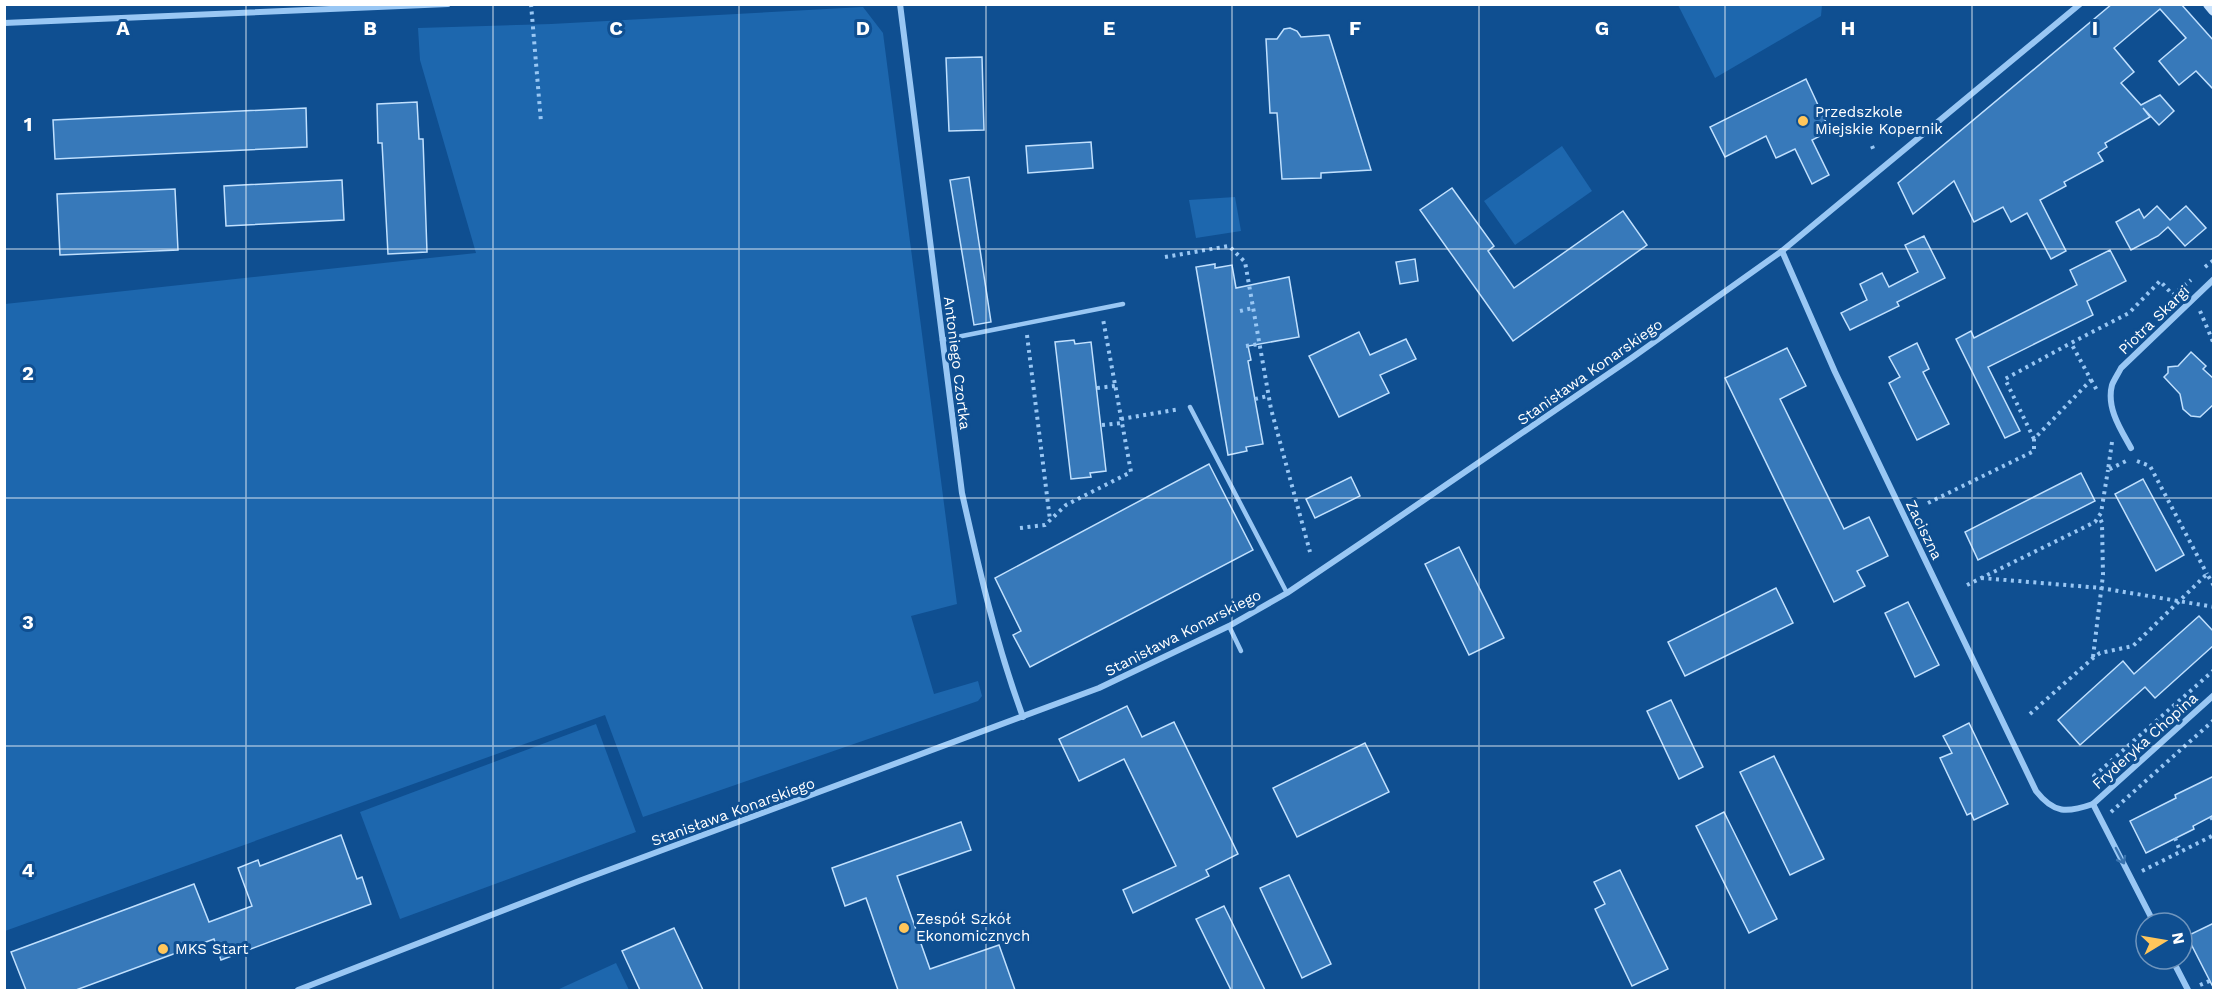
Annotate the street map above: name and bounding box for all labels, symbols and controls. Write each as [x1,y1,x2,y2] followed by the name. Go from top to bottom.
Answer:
[116,16,130,40] text: A
[363,16,377,40] text: B
[609,16,623,40] text: C
[856,16,870,40] text: D
[1103,16,1115,40] text: E
[1349,16,1361,40] text: F
[1595,16,1609,40] text: G
[1841,16,1855,40] text: H
[2092,16,2098,40] text: I
[1815,103,1943,138] place label: Przedszkole Miejskie Kopernik
[24,112,32,136] text: 1
[1796,114,1810,128] marker: Przedszkole Miejskie Kopernik
[2115,282,2193,358] street label: Piotra Skargi
[940,295,974,431] street label: Antoniego Czortka
[1514,315,1666,429] street label: Stanisława Konarskiego
[22,361,34,385] text: 2
[1902,497,1946,563] street label: Zaciszna
[1102,586,1264,680] street label: Stanisława Konarskiego
[22,610,34,634] text: 3
[2089,689,2202,793] street label: Fryderyka Chopina
[649,774,817,850] street label: Stanisława Konarskiego
[2114,847,2126,864] one-way arrow
[22,858,35,882] text: 4
[916,910,1030,945] place label: Zespół Szkół Ekonomicznych
[2134,911,2194,971] north arrow
[897,921,911,935] marker: Zespół Szkół Ekonomicznych
[2168,931,2189,946] text: N
[175,940,249,958] place label: MKS Start
[156,942,170,956] marker: MKS Start

